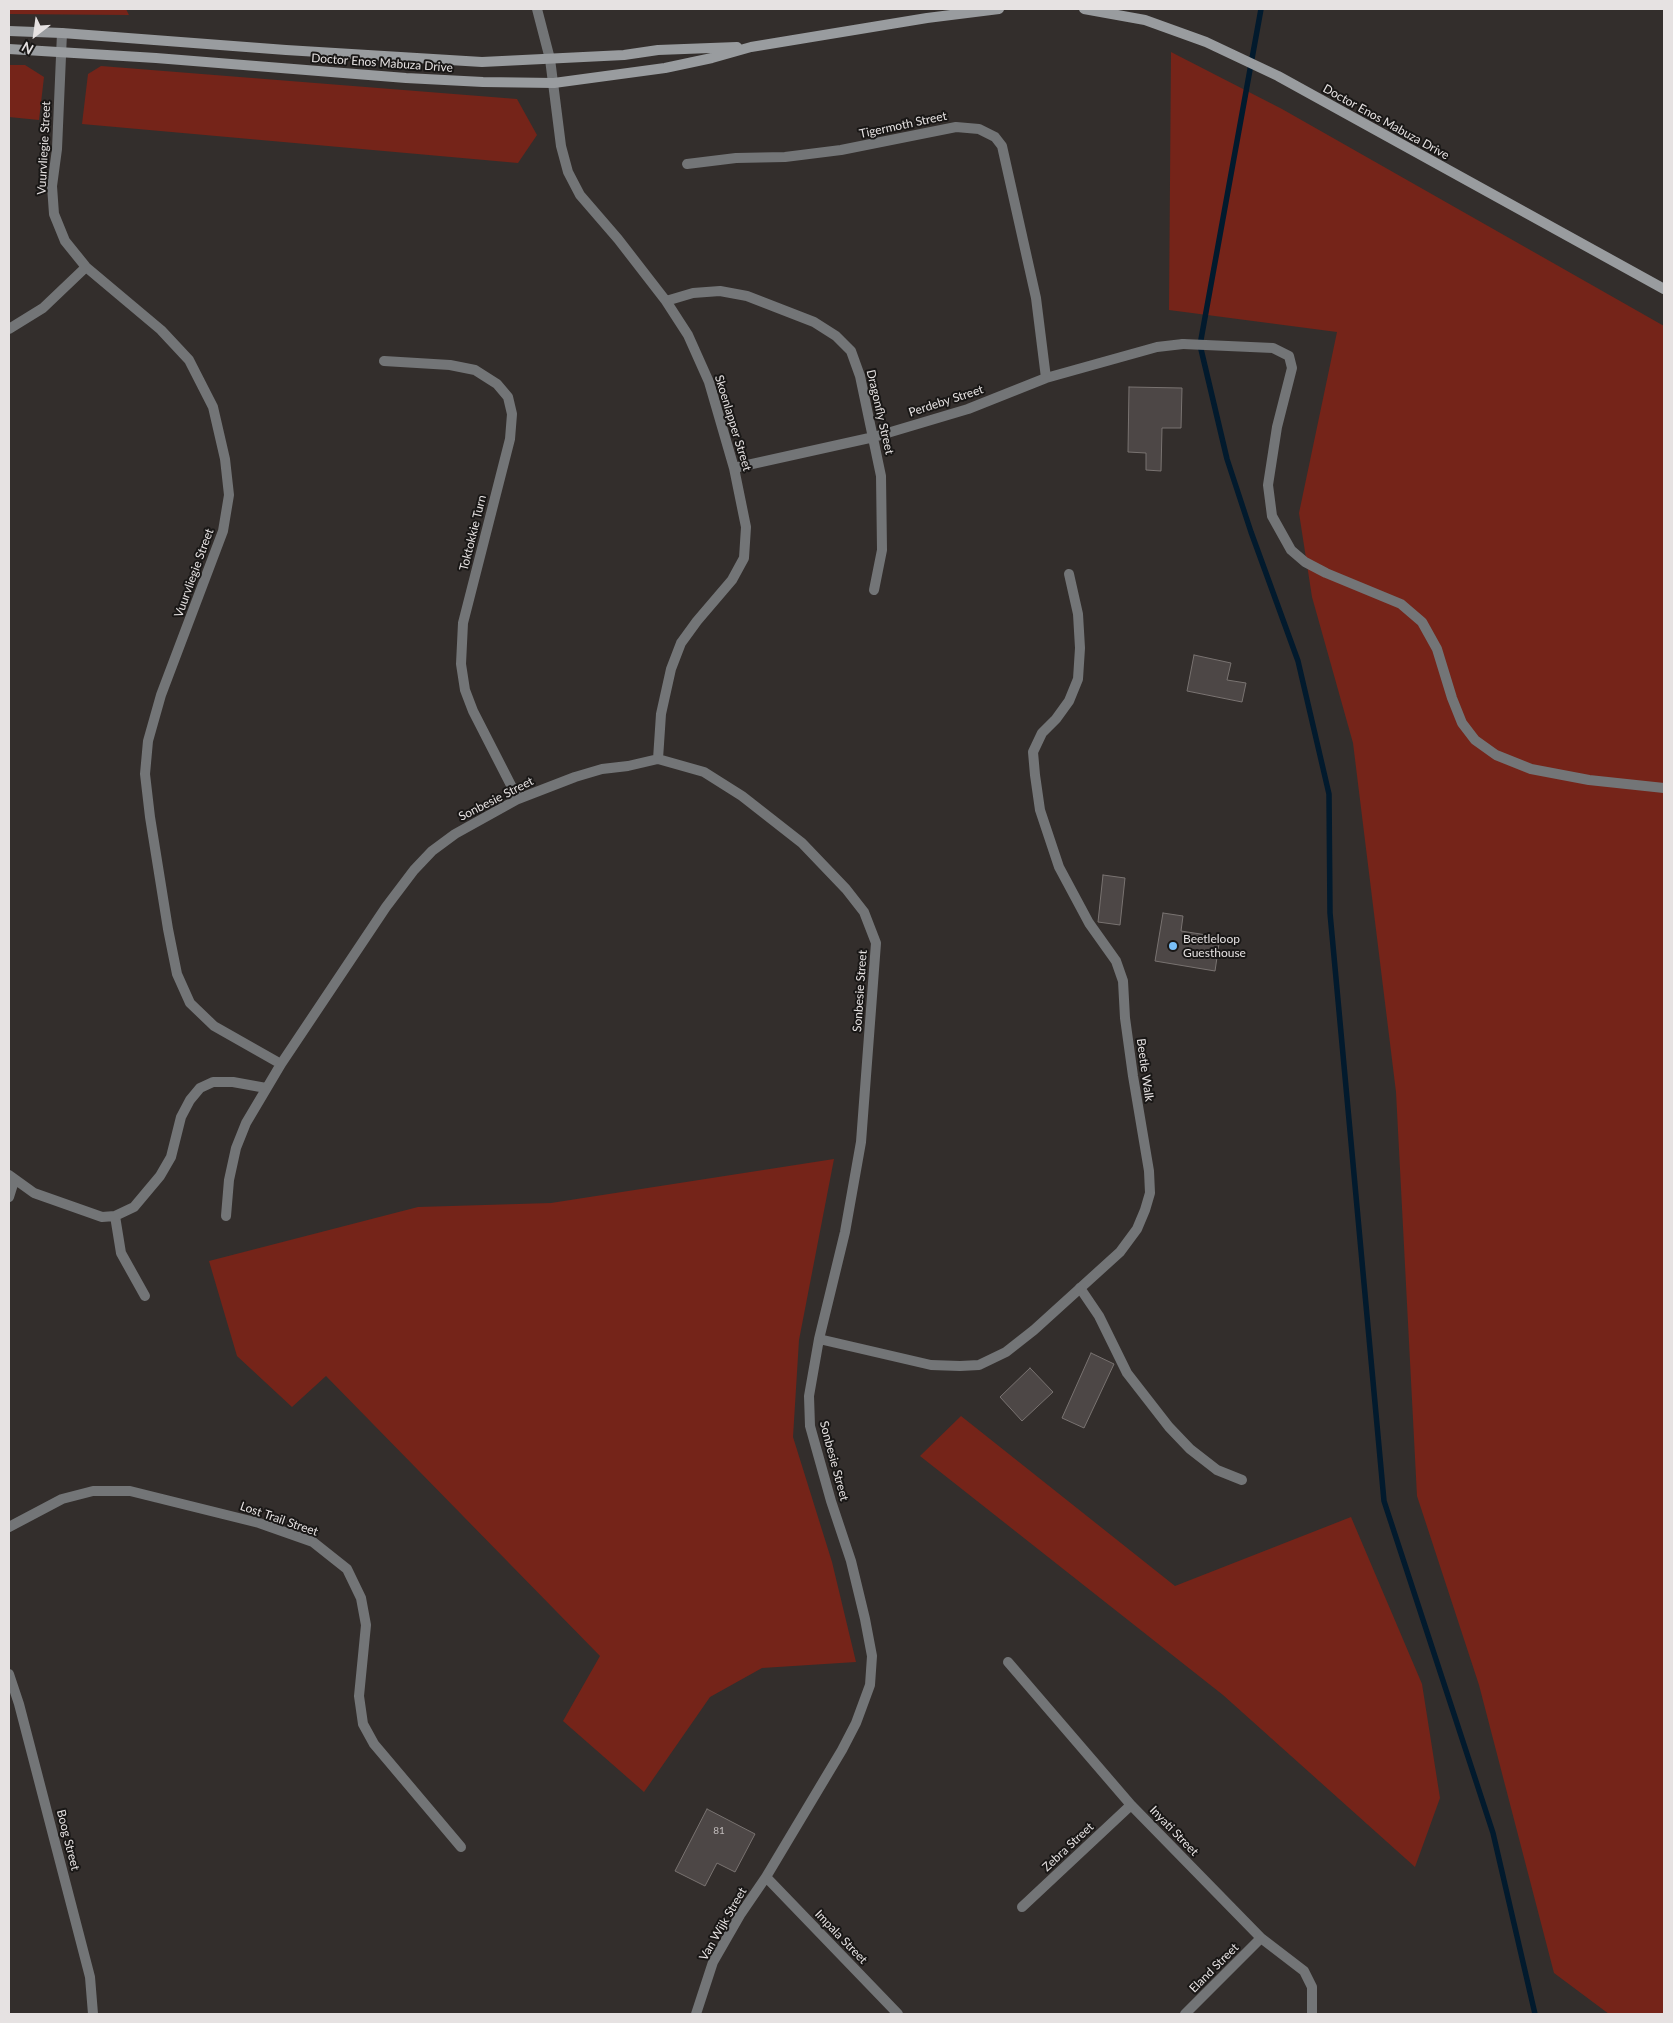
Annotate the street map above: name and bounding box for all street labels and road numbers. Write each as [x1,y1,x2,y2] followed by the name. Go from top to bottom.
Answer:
[311,51,453,75] street label: Doctor Enos Mabuza Drive
[1320,81,1452,163] street label: Doctor Enos Mabuza Drive
[34,101,54,195] street label: Vuurvliegie Street
[858,109,948,141] street label: Tigermoth Street
[863,368,897,456] street label: Dragonfly Street
[712,373,754,473] street label: Skoenlapper Street
[907,382,985,420] street label: Perdeby Street
[457,494,489,572] street label: Toktokkie Turn
[171,527,217,619] street label: Vuurvliegie Street
[456,774,536,824] street label: Sonbesie Street
[850,950,870,1032] street label: Sonbesie Street
[1133,1038,1157,1102] street label: Beetle Walk
[816,1419,852,1503] street label: Sonbesie Street
[238,1499,320,1539] street label: Lost Trail Street
[1147,1803,1201,1859] street label: Inyati Street
[53,1808,83,1872] street label: Boog Street
[1039,1820,1097,1874] street label: Zebra Street
[696,1885,750,1963] street label: Van Wijk Street
[812,1907,870,1967] street label: Impala Street
[1186,1940,1242,1996] street label: Eland Street

